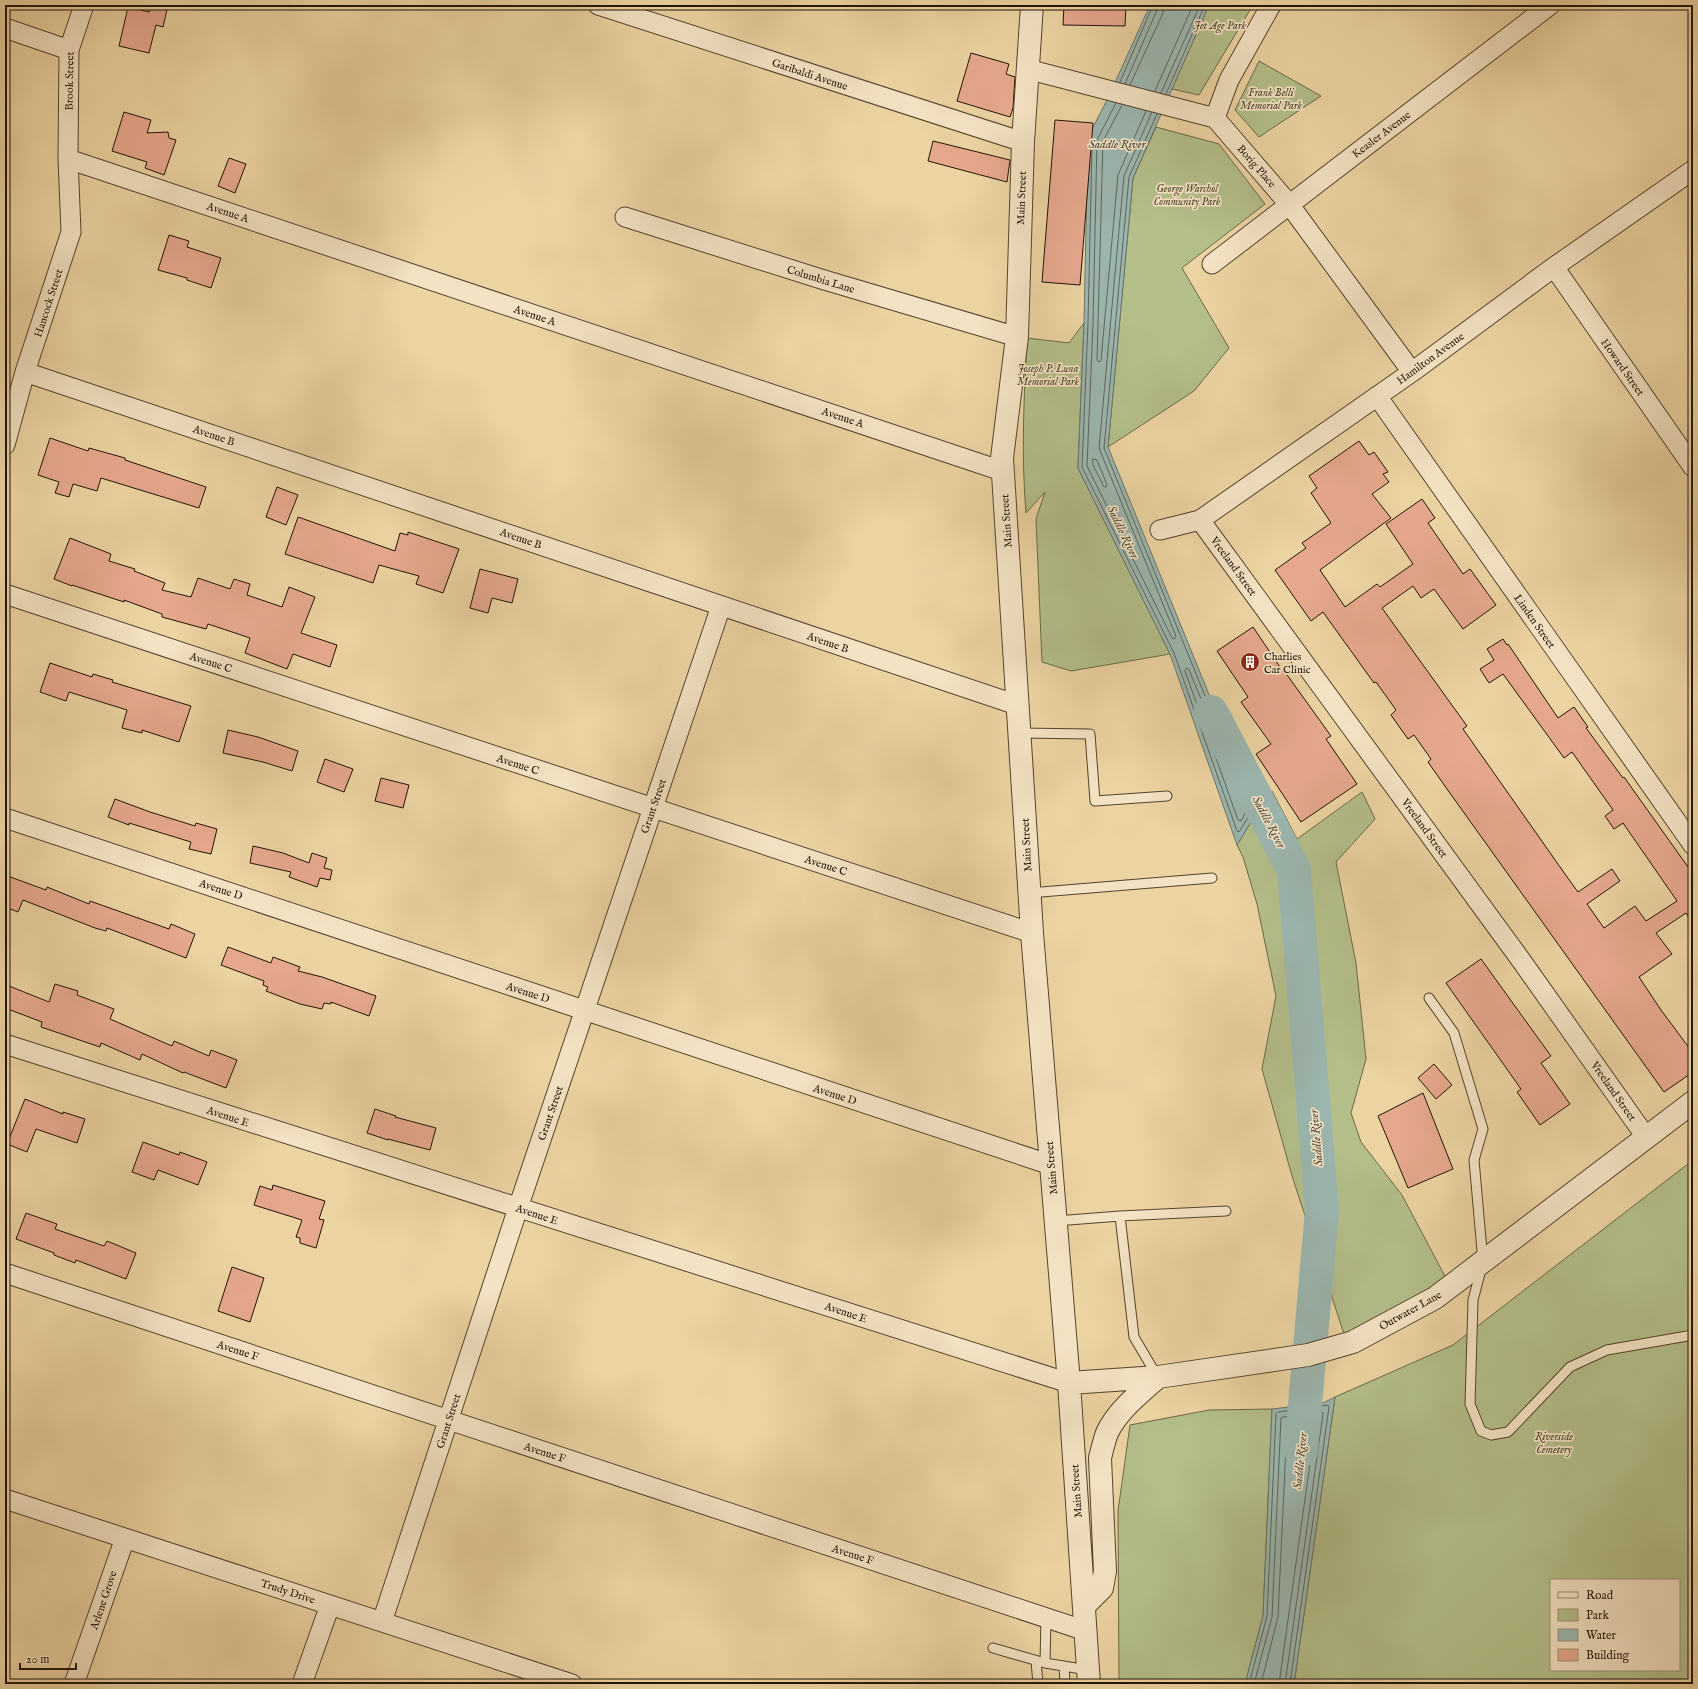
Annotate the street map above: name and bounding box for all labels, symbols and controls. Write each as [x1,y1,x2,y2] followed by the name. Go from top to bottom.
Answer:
[1194,19,1247,34] park label: Jet Age Park
[62,51,78,111] street label: Brook Street
[770,56,849,94] street label: Garibaldi Avenue
[1240,86,1303,113] park label: Frank Belli Memorial Park
[1350,108,1414,161] street label: Keasler Avenue
[1088,137,1146,152] water label: Saddle River
[1234,142,1279,191] street label: Borig Place
[1014,171,1030,225] street label: Main Street
[1154,182,1221,209] park label: George Warchol Community Park
[204,199,251,226] street label: Avenue A
[785,263,856,297] street label: Columbia Lane
[31,267,67,339] street label: Hancock Street
[511,302,558,329] street label: Avenue A
[1394,330,1467,388] street label: Hamilton Avenue
[1597,336,1647,399] street label: Howard Street
[1017,362,1080,389] park label: Joseph P. Luna Memorial Park
[819,404,866,431] street label: Avenue A
[190,422,236,450] street label: Avenue B
[998,493,1016,548] street label: Main Street
[1103,503,1142,562] water label: Saddle River
[497,525,543,553] street label: Avenue B
[1206,533,1260,599] street label: Vreeland Street
[1510,592,1558,652] street label: Linden Street
[804,629,850,657] street label: Avenue B
[187,649,234,676] street label: Avenue C
[1264,650,1311,677] place label: Charlies Car Clinic
[1239,651,1261,673] building icon: Charlies Car Clinic
[494,751,541,778] street label: Avenue C
[638,777,670,835] street label: Grant Street
[1249,793,1289,852] water label: Saddle River
[1397,795,1451,861] street label: Vreeland Street
[1019,818,1035,872] street label: Main Street
[802,852,849,879] street label: Avenue C
[196,876,244,904] street label: Avenue D
[503,979,551,1007] street label: Avenue D
[1587,1058,1639,1124] street label: Vreeland Street
[810,1081,858,1109] street label: Avenue D
[535,1084,567,1142] street label: Grant Street
[204,1103,251,1130] street label: Avenue E
[1306,1108,1326,1167] water label: Saddle River
[1043,1140,1061,1195] street label: Main Street
[513,1201,560,1228] street label: Avenue E
[1377,1288,1444,1334] street label: Outwater Lane
[822,1299,869,1326] street label: Avenue E
[214,1337,260,1364] street label: Avenue F
[434,1392,464,1451] street label: Grant Street
[1535,1430,1573,1457] park label: Riverside Cemetery
[1290,1431,1311,1490] water label: Saddle River
[521,1439,567,1466] street label: Avenue F
[1068,1463,1086,1518] street label: Main Street
[829,1541,875,1568] street label: Avenue F
[87,1569,121,1633] street label: Arlene Grove
[259,1577,317,1607] street label: Trudy Drive
[1550,1579,1680,1671] legend
[1586,1588,1614,1603] text: Road
[1586,1608,1609,1623] text: Park
[1586,1628,1617,1643] text: Water
[20,1645,76,1671] scale bar
[1586,1648,1630,1663] text: Building
[26,1652,49,1667] text: 20 m

